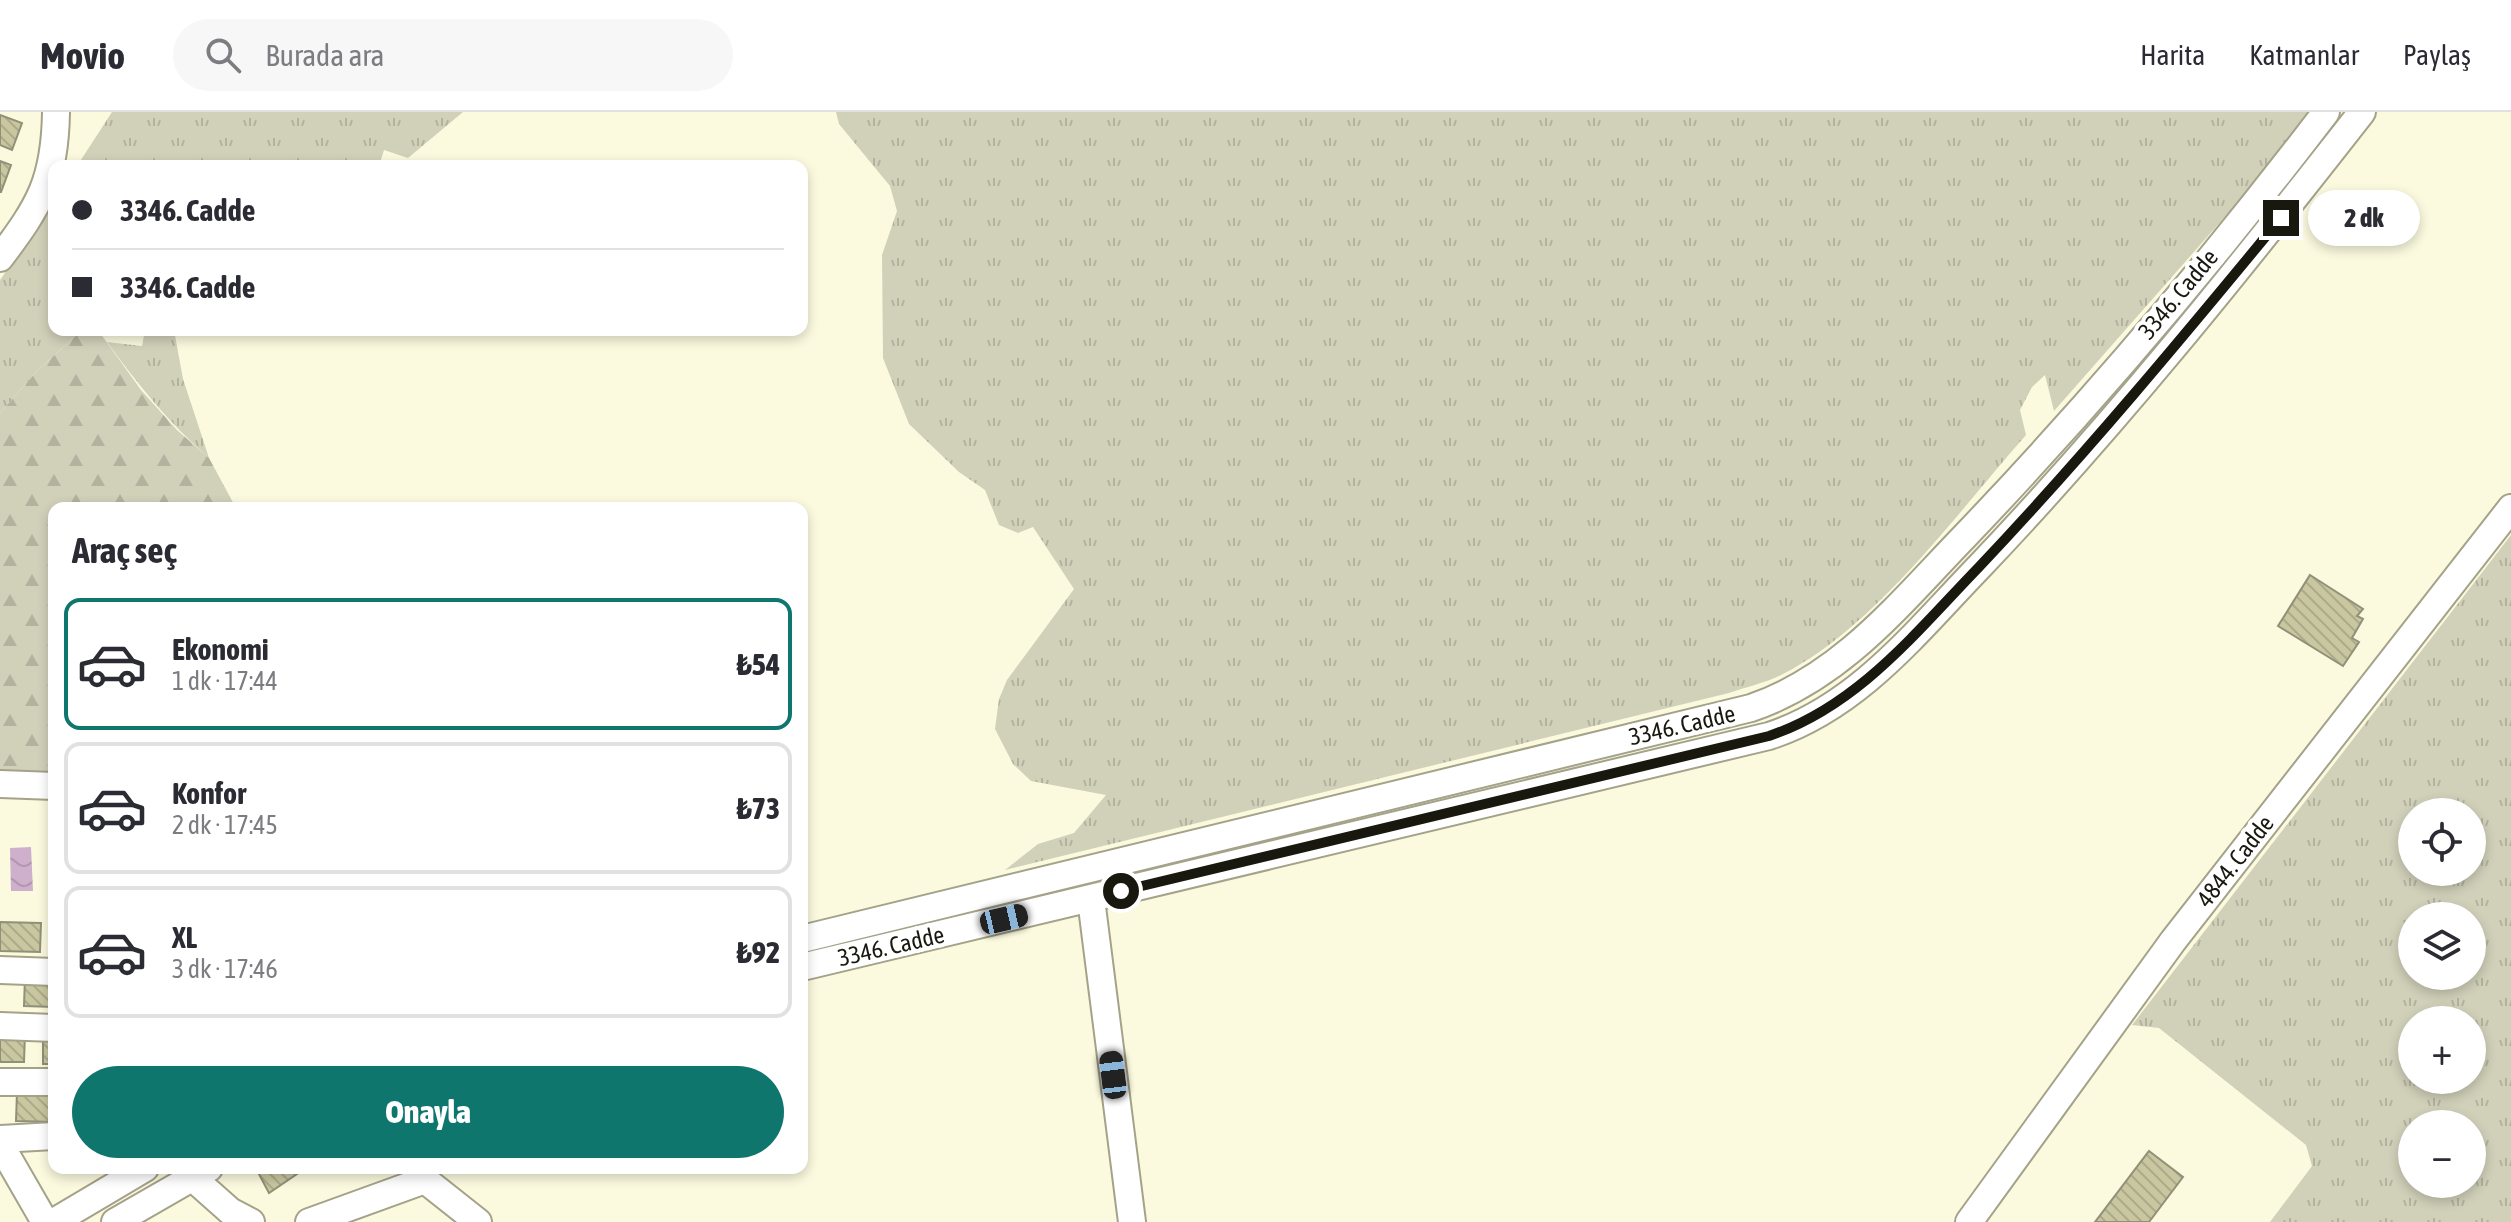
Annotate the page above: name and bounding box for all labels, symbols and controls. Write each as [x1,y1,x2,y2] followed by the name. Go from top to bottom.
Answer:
[173,19,733,91] search box
[201,33,245,77] icon: search
[40,34,125,77] text: Movio
[265,38,385,72] text: Burada ara
[2140,39,2205,71] text: Harita
[2249,39,2359,71] text: Katmanlar
[2403,39,2471,71] text: Paylaş
[2309,190,2421,246] callout: 2 dk
[120,193,255,227] text: 3346. Cadde
[2263,200,2299,236] route end
[2344,203,2384,233] text: 2 dk
[2133,244,2223,344] street label: 3346. Cadde
[120,270,255,304] text: 3346. Cadde
[72,529,177,571] text: Araç seç
[76,628,148,700] icon: car
[172,632,269,666] text: Ekonomi
[737,647,780,681] text: ₺54
[172,666,278,696] text: 1 dk · 17:44
[1626,700,1738,750] street label: 3346. Cadde
[76,772,148,844] icon: car
[172,776,246,810] text: Konfor
[737,791,780,825] text: ₺73
[2398,798,2486,1198] map controls
[2398,798,2486,886] button: locate
[172,810,278,840] text: 2 dk · 17:45
[2191,810,2279,912] street label: 4844. Cadde
[1103,873,1139,909] route start
[978,902,1030,936] car
[2398,902,2486,990] button: layers
[76,916,148,988] icon: car
[172,920,197,954] text: XL
[835,921,947,971] street label: 3346. Cadde
[737,935,780,969] text: ₺92
[172,954,278,984] text: 3 dk · 17:46
[2398,1006,2486,1094] button: +
[1098,1050,1128,1100] car
[72,1066,784,1158] button: Onayla
[2398,1110,2486,1198] button: −

